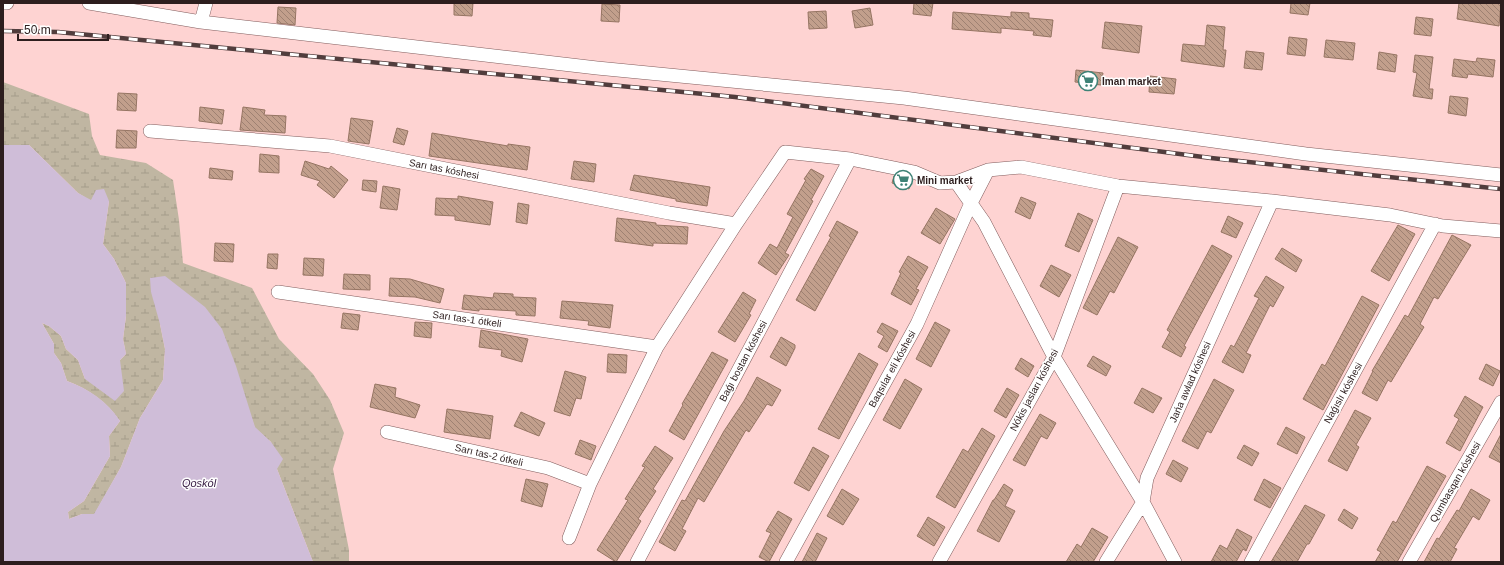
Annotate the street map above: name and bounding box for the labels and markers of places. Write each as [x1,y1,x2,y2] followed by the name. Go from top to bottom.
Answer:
[1077,70,1099,92] supermarket icon: Iman market
[1102,76,1162,87] place label: Iman market
[892,169,914,191] supermarket icon: Mini market
[917,175,973,186] place label: Mini market

